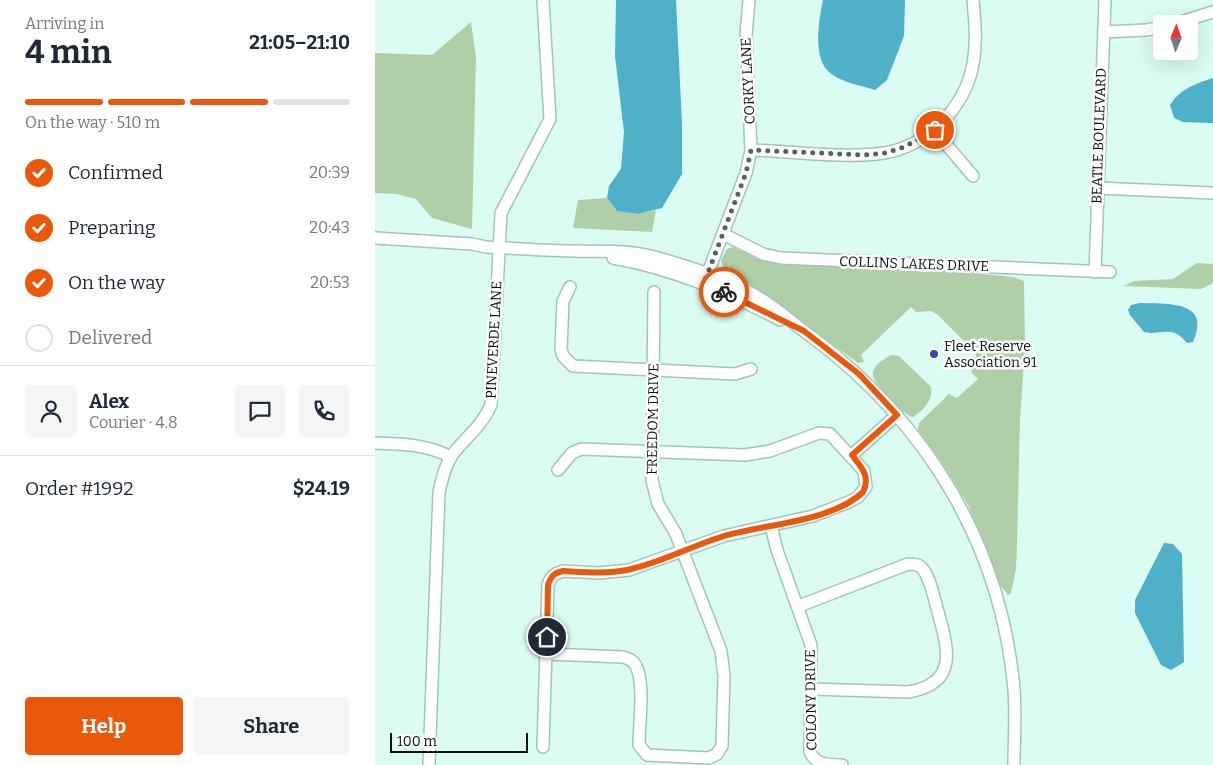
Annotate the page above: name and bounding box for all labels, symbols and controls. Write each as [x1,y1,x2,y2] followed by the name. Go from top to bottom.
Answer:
[25,14,104,33] text: Arriving in
[1153,15,1197,60] north arrow
[1153,15,1198,60] map controls
[249,31,350,54] text: 21:05–21:10
[25,33,112,71] text: 4 min
[737,37,759,125] street label: CORKY LANE
[1088,68,1110,204] street label: BEATLE BOULEVARD
[914,109,956,151] pin
[25,113,160,132] text: On the way · 510 m
[921,116,949,144] icon: bag
[25,159,53,187] icon: check
[68,161,163,184] text: Confirmed
[309,163,350,182] text: 20:39
[25,214,53,242] icon: check
[68,216,156,239] text: Preparing
[309,218,350,237] text: 20:43
[839,253,989,275] street label: COLLINS LAKES DRIVE
[699,267,749,317] courier
[25,269,53,297] icon: check
[68,271,165,294] text: On the way
[310,273,350,292] text: 20:53
[710,278,738,306] icon: bike
[482,281,506,399] street label: PINEVERDE LANE
[68,326,152,349] text: Delivered
[944,338,1037,371] place label: Fleet Reserve Association 91
[928,348,940,360] marker: Fleet Reserve Association 91
[644,363,662,475] street label: FREEDOM DRIVE
[25,385,77,437] button: person
[234,385,286,437] button: chat
[298,385,350,437] button: phone
[89,390,129,413] text: Alex
[89,413,178,432] text: Courier · 4.8
[25,477,134,500] text: Order #1992
[293,477,350,500] text: $24.19
[526,616,568,658] pin
[533,623,561,651] icon: home
[802,649,820,751] street label: COLONY DRIVE
[25,697,183,755] button: Help
[193,697,350,755] button: Share
[390,730,527,753] scale bar
[397,733,437,750] text: 100 m

